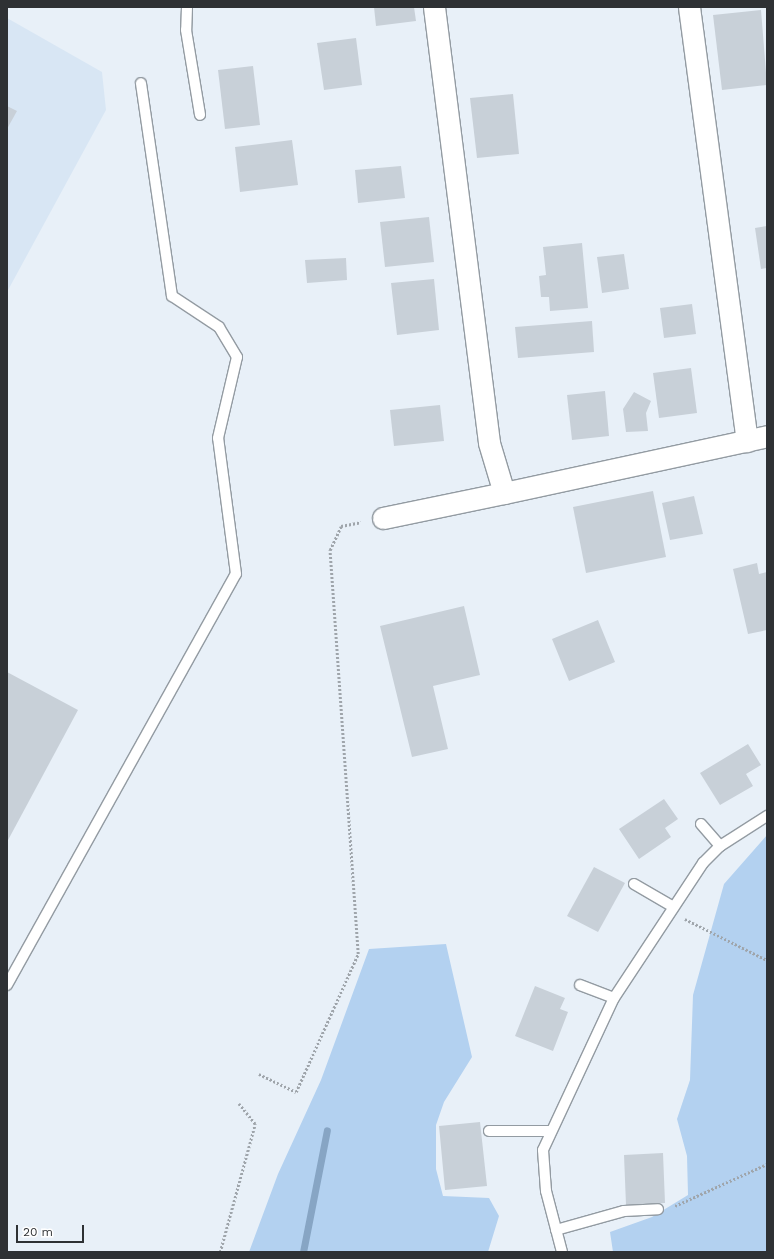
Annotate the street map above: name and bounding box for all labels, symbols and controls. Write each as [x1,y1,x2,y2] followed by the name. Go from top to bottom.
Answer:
[18,1217,86,1243] scale bar
[23,1225,53,1239] text: 20 m

